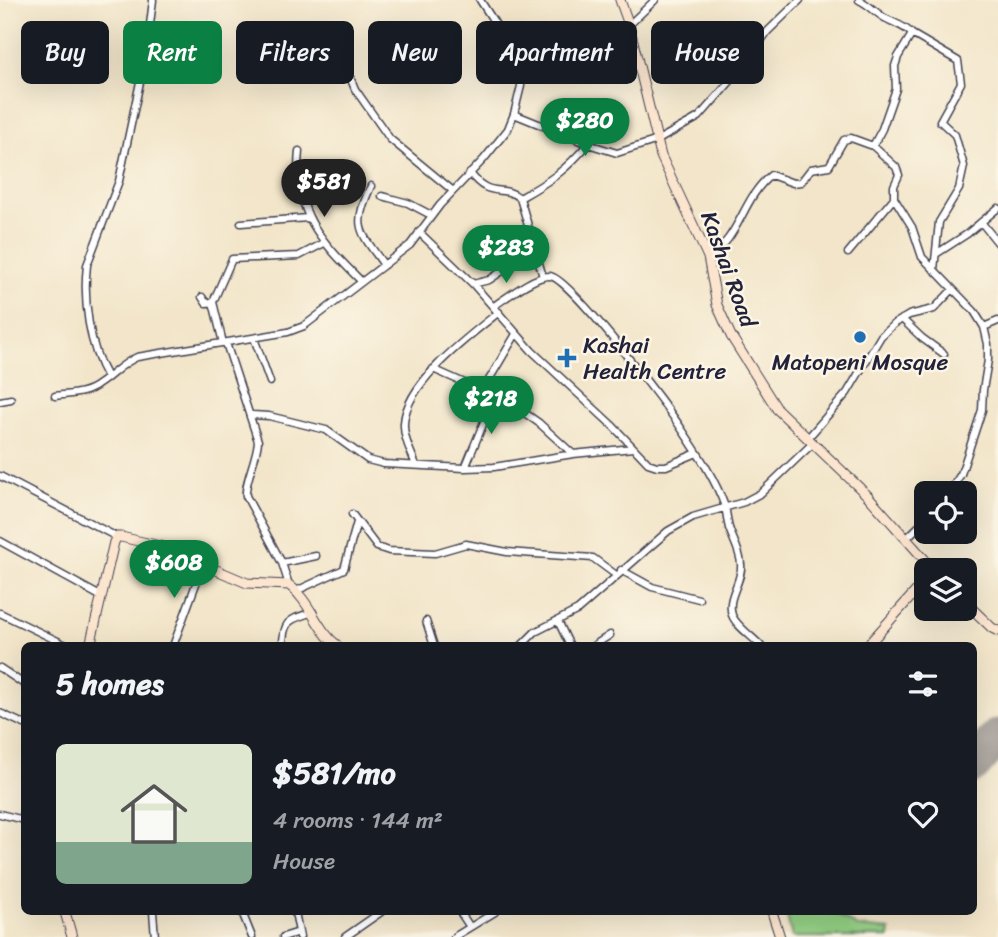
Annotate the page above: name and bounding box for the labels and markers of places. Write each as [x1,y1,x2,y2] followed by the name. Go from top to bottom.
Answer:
[544,99,626,158] pin: $280
[283,160,365,219] pin: $581
[465,226,547,285] pin: $283
[583,325,727,392] place label: Kashai Health Centre
[852,329,868,345] marker: Matopeni Mosque
[772,342,948,383] place label: Matopeni Mosque
[557,348,577,368] marker: Kashai Health Centre
[450,376,532,436] pin: $218
[133,540,215,600] pin: $608

